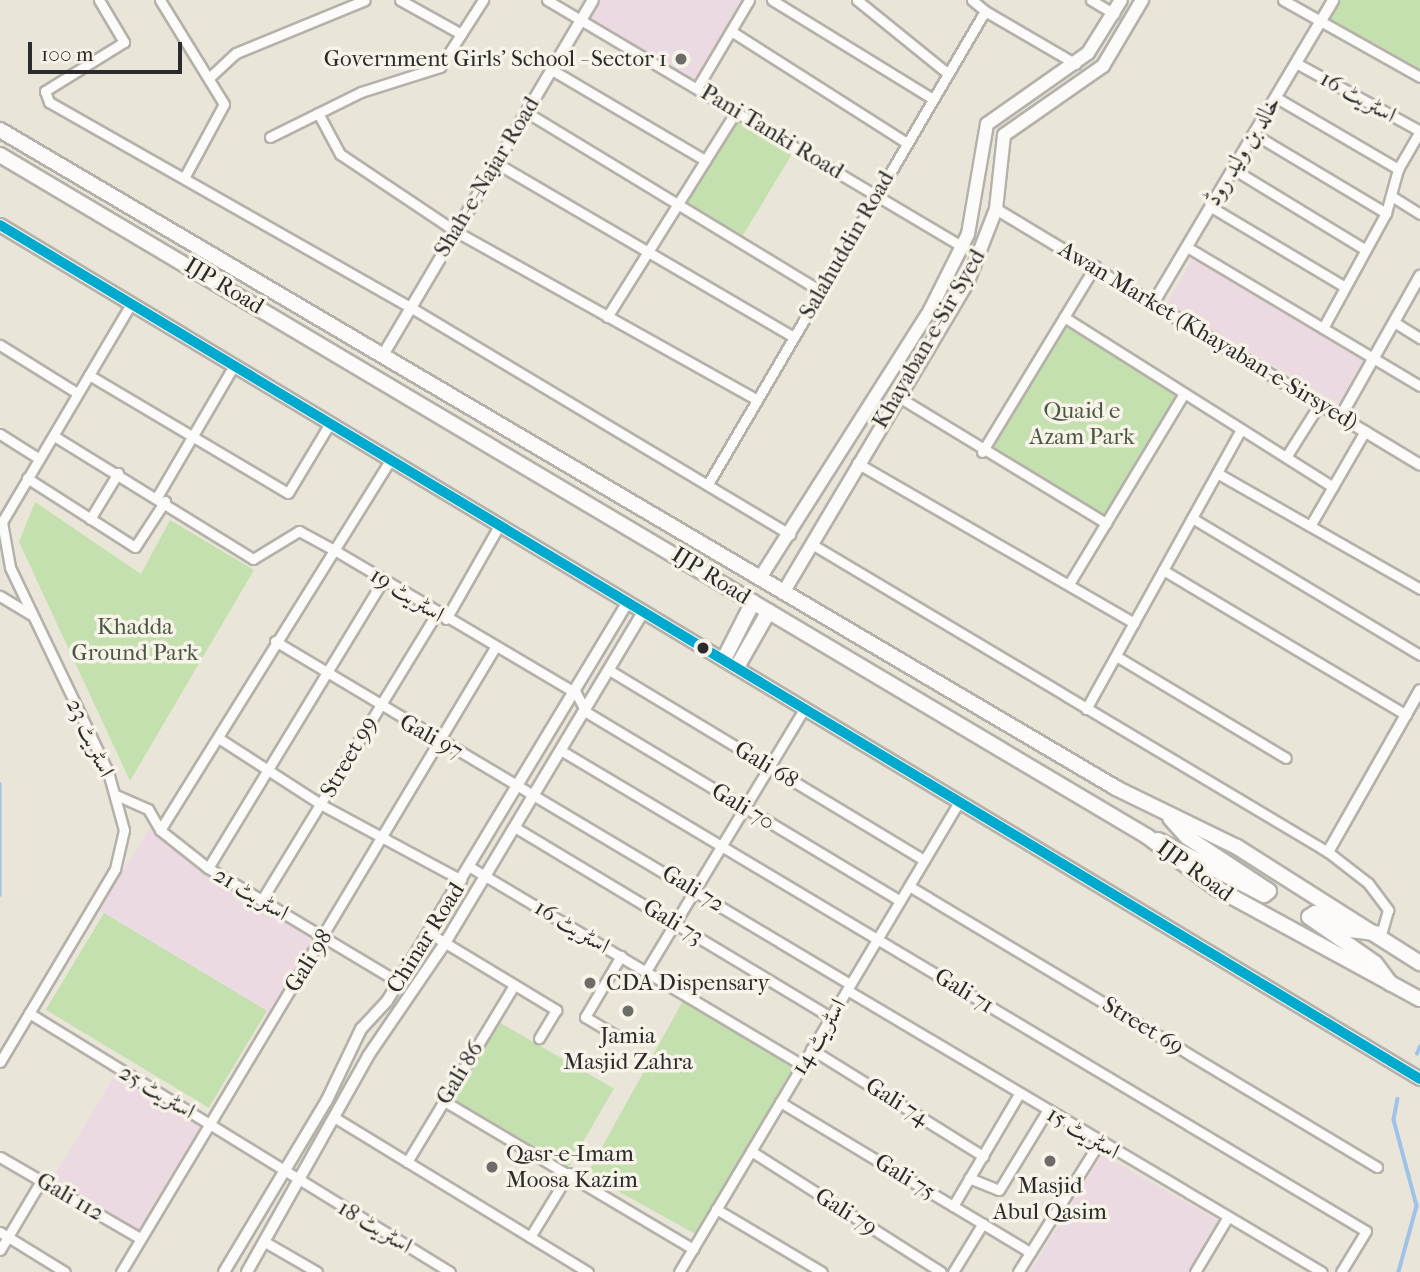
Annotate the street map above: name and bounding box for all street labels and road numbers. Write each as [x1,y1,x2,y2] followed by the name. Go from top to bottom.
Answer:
[1315,65,1401,129] street label: اسٹریٹ 16
[696,79,848,185] street label: Pani Tanki Road
[1199,91,1287,211] street label: خالد بن ولید روڈ
[428,92,546,262] street label: Shah-e-Najar Road
[793,166,901,324] street label: Salahuddin Road
[1053,236,1363,436] street label: Awan Market (Khayaban-e-Sirsyed)
[866,245,992,433] street label: Khayaban-e-Sir Syed
[179,252,269,320] street label: IJP Road
[667,541,755,611] street label: IJP Road
[365,561,449,629] street label: اسٹریٹ 19
[60,694,120,782] street label: اسٹریٹ 23
[394,708,468,766] street label: Gali 97
[315,711,383,803] street label: Street 99
[729,735,803,795] street label: Gali 68
[706,777,780,837] street label: Gali 70
[1151,834,1239,908] street label: IJP Road
[657,860,729,918] street label: Gali 72
[209,861,293,927] street label: اسٹریٹ 21
[381,878,471,998] street label: Chinar Road
[638,893,708,951] street label: Gali 73
[529,894,615,960] street label: اسٹریٹ 16
[279,925,339,997] street label: Gali 98
[929,963,999,1019] street label: Gali 71
[1097,991,1189,1061] street label: Street 69
[786,994,852,1080] street label: اسٹریٹ 14
[430,1036,490,1110] street label: Gali 86
[114,1059,200,1125] street label: اسٹریٹ 25
[860,1072,934,1132] street label: Gali 74
[1042,1101,1124,1165] street label: اسٹریٹ 15
[870,1148,940,1206] street label: Gali 75
[31,1167,109,1227] street label: Gali 112
[810,1182,882,1242] street label: Gali 79
[333,1194,417,1260] street label: اسٹریٹ 18

